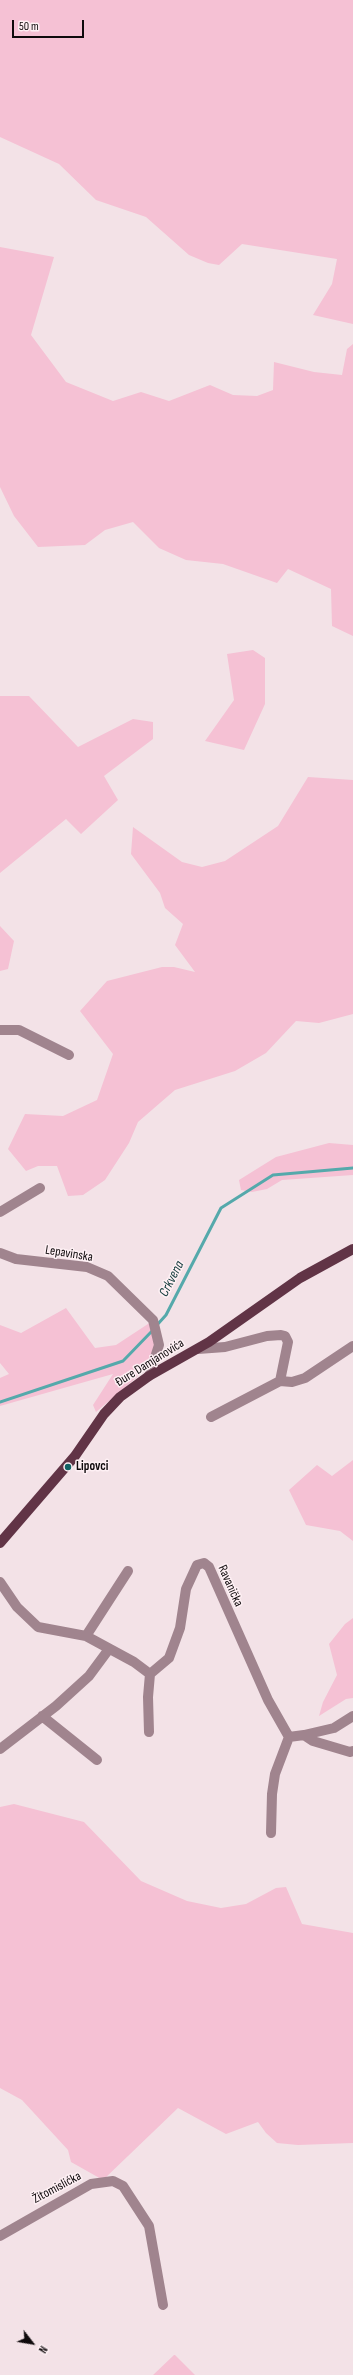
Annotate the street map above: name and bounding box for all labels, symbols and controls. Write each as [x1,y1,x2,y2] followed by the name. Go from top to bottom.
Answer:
[14,12,86,38] scale bar
[19,19,39,34] text: 50 m
[44,1243,94,1265] street label: Lepavinska
[156,1258,188,1300] water label: Crkvena
[113,1336,187,1390] street label: Đure Damjanovića
[76,1459,108,1475] place label: Lipovci
[63,1462,73,1472] marker: Lipovci
[214,1563,246,1609] street label: Ravanička
[30,2169,84,2207] street label: Žitomislićka
[12,2323,52,2363] north arrow
[36,2344,50,2355] text: N

